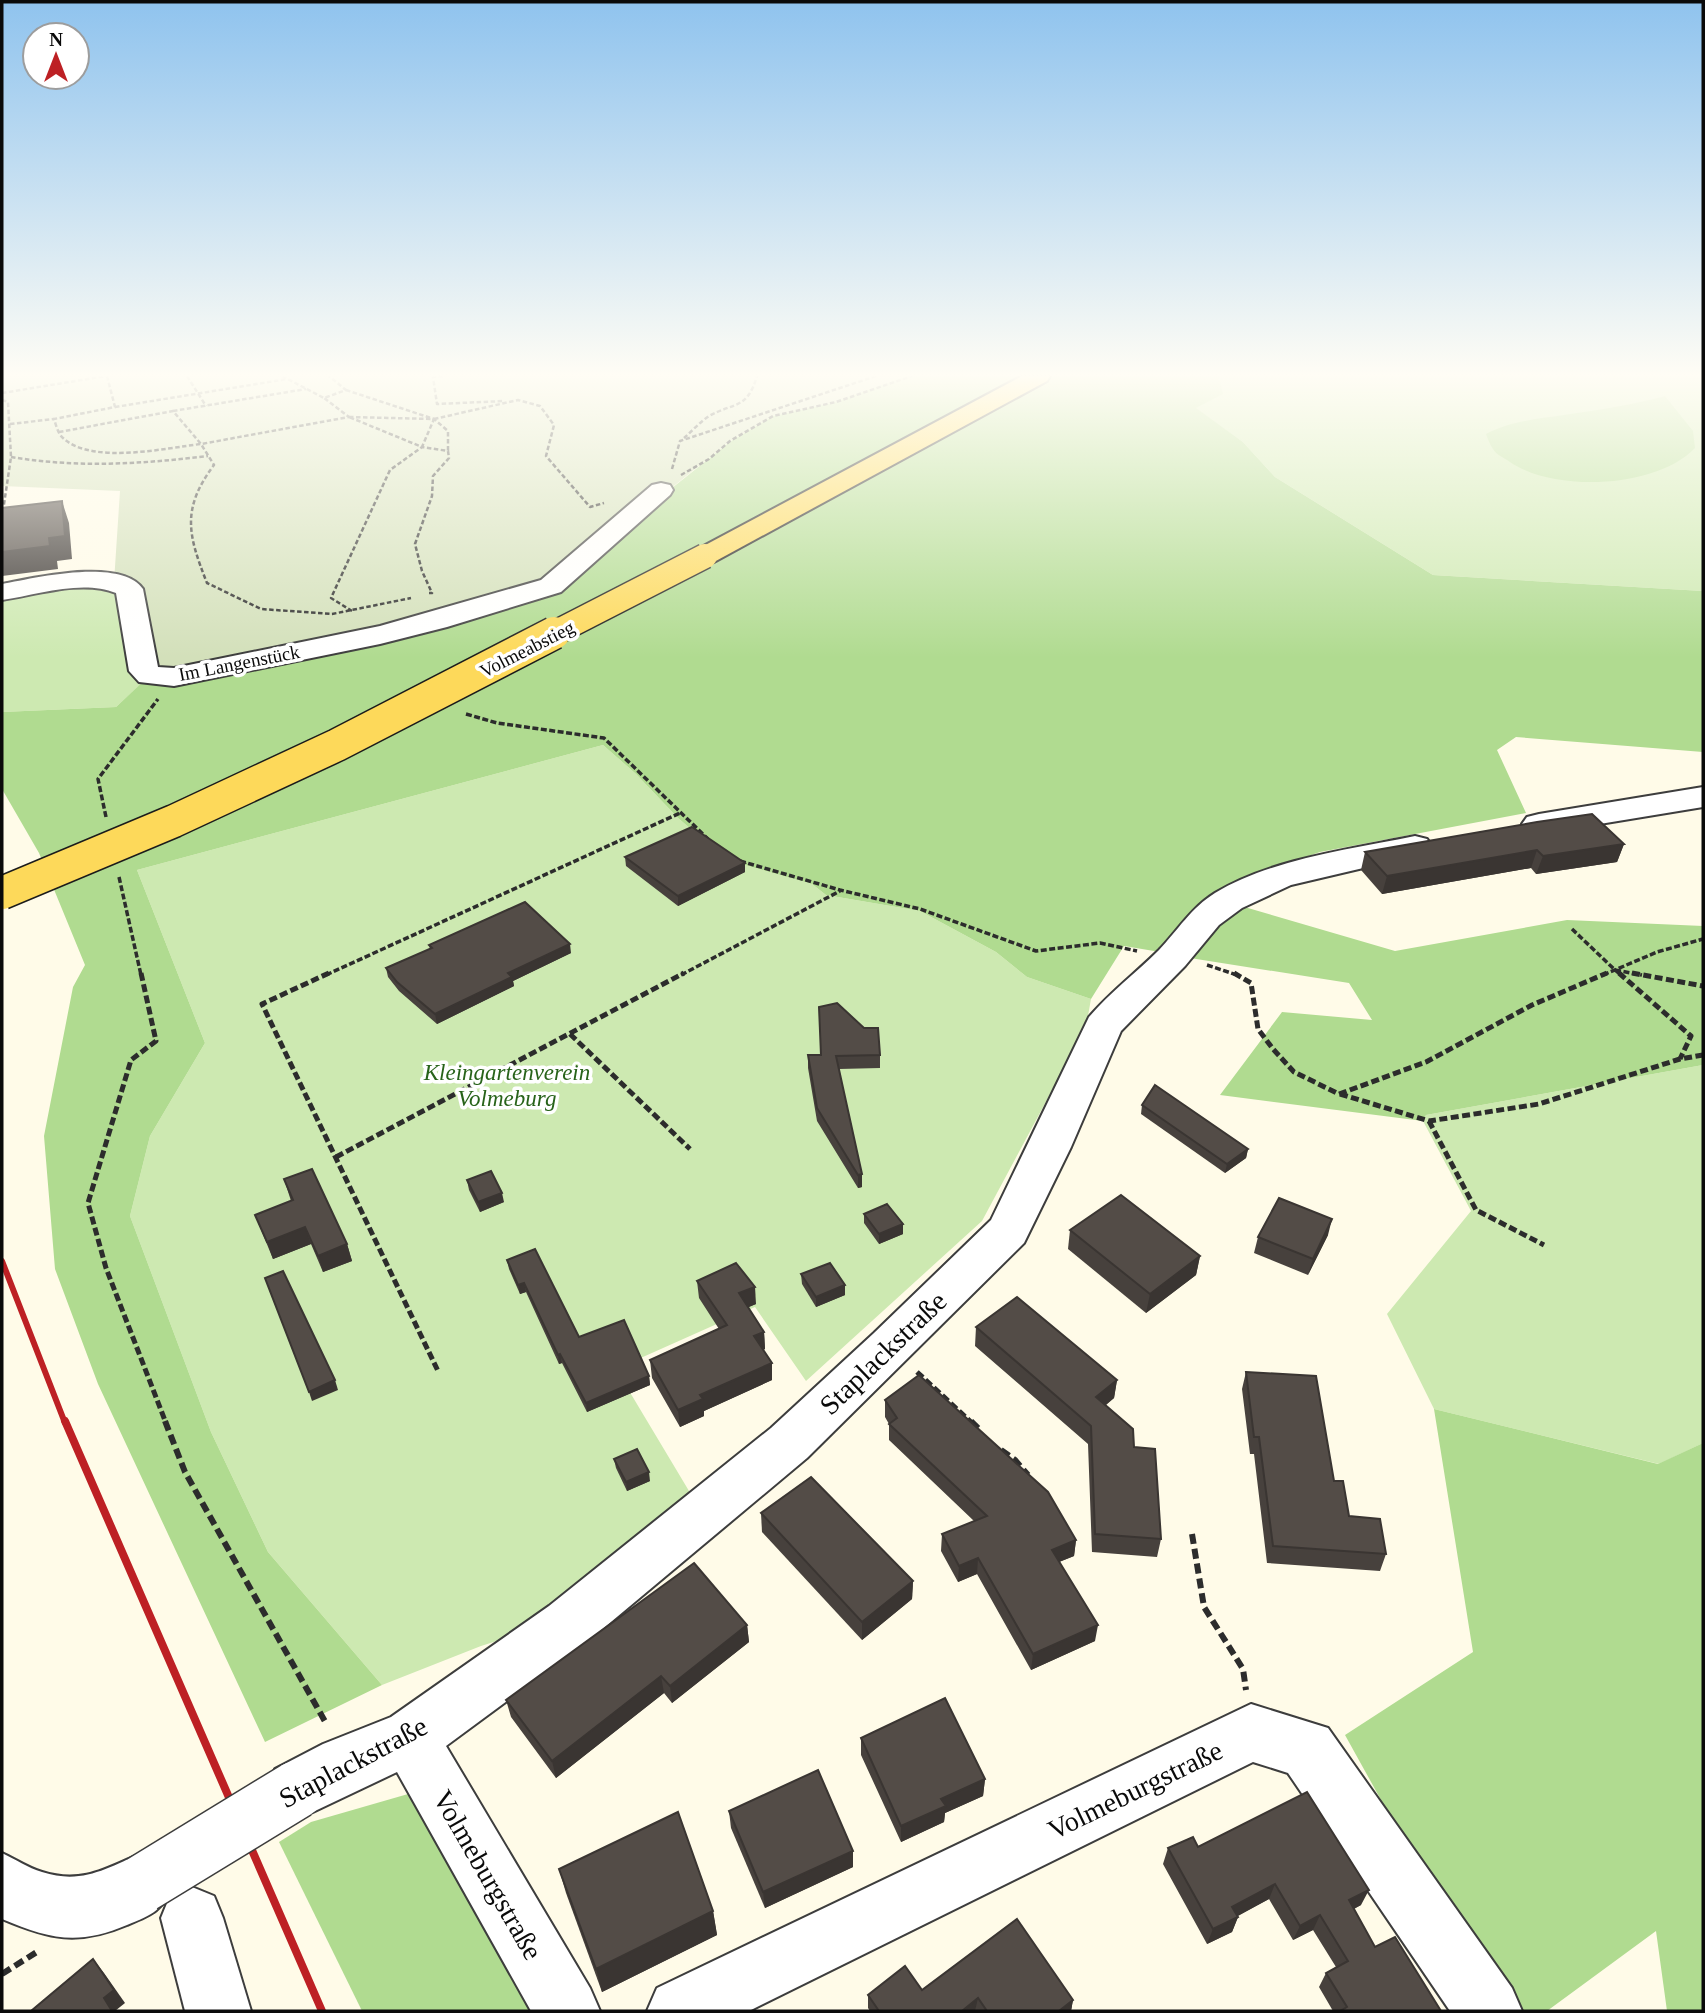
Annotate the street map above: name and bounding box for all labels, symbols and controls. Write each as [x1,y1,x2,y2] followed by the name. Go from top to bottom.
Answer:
[21,21,91,91] north arrow
[49,29,63,50] text: N
[476,616,578,682] street label: Volmeabstieg
[177,641,302,685] street label: Im Langenstück
[423,1060,590,1111] park label: Kleingartenverein Volmeburg
[814,1285,952,1421] street label: Staplackstraße
[274,1710,432,1814] street label: Staplackstraße
[1043,1734,1227,1846] street label: Volmeburgstraße
[427,1785,549,1965] street label: Volmeburgstraße

